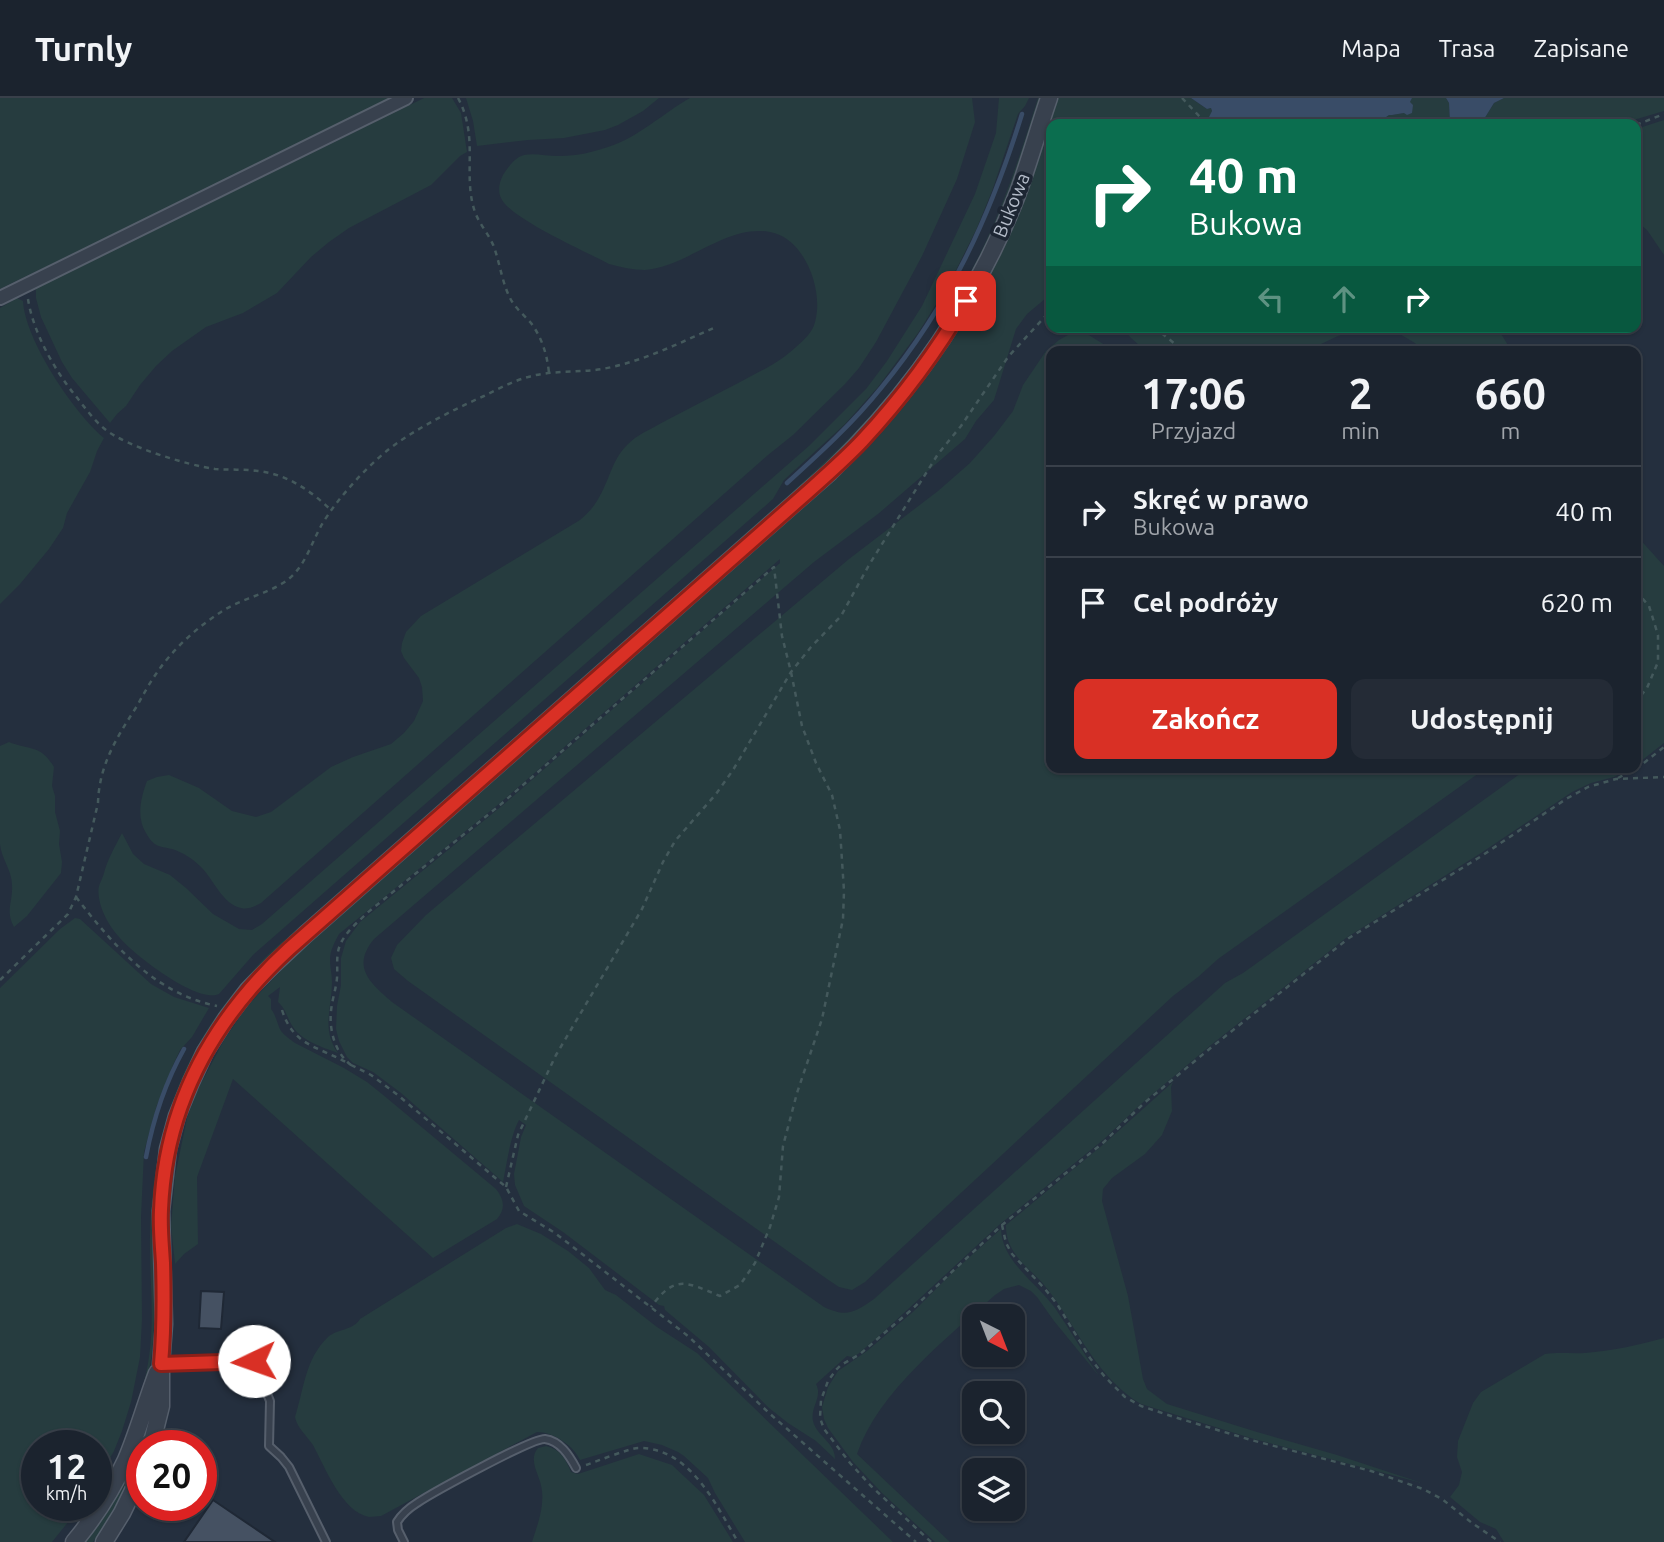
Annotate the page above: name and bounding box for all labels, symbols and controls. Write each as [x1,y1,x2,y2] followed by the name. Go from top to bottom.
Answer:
[35,30,132,67] text: Turnly
[1341,35,1401,62] text: Mapa
[1439,35,1495,62] text: Trasa
[1533,35,1629,62] text: Zapisane
[1074,147,1165,238] icon: right
[1189,147,1298,202] text: 40 m
[988,169,1034,241] street label: Bukowa
[1189,205,1303,241] text: Bukowa
[936,271,996,331] pin
[1252,280,1290,318] icon: left
[1325,280,1363,318] icon: ahead
[1398,280,1436,318] icon: right
[947,282,985,320] icon: arrive
[1141,370,1246,417] text: 17:06
[1349,370,1372,417] text: 2
[1475,370,1546,417] text: 660
[1151,418,1236,443] text: Przyjazd
[1341,418,1380,443] text: min
[1500,418,1520,443] text: m
[1133,485,1309,514] text: Skręć w prawo
[1074,493,1112,531] icon: right
[1555,497,1613,526] text: 40 m
[1133,514,1215,539] text: Bukowa
[1074,584,1112,622] icon: arrive
[1133,588,1278,617] text: Cel podróży
[1541,588,1613,617] text: 620 m
[1074,679,1337,759] button: Zakończ
[1351,679,1613,759] button: Udostępnij
[962,1304,1026,1367] north arrow
[962,1304,1025,1521] map controls
[217,1324,291,1398] position arrow
[962,1381,1025,1444] button: search
[126,1430,217,1521] speed limit sign: 20
[47,1446,86,1486] text: 12
[962,1458,1025,1521] button: layers
[46,1483,87,1503] text: km/h

